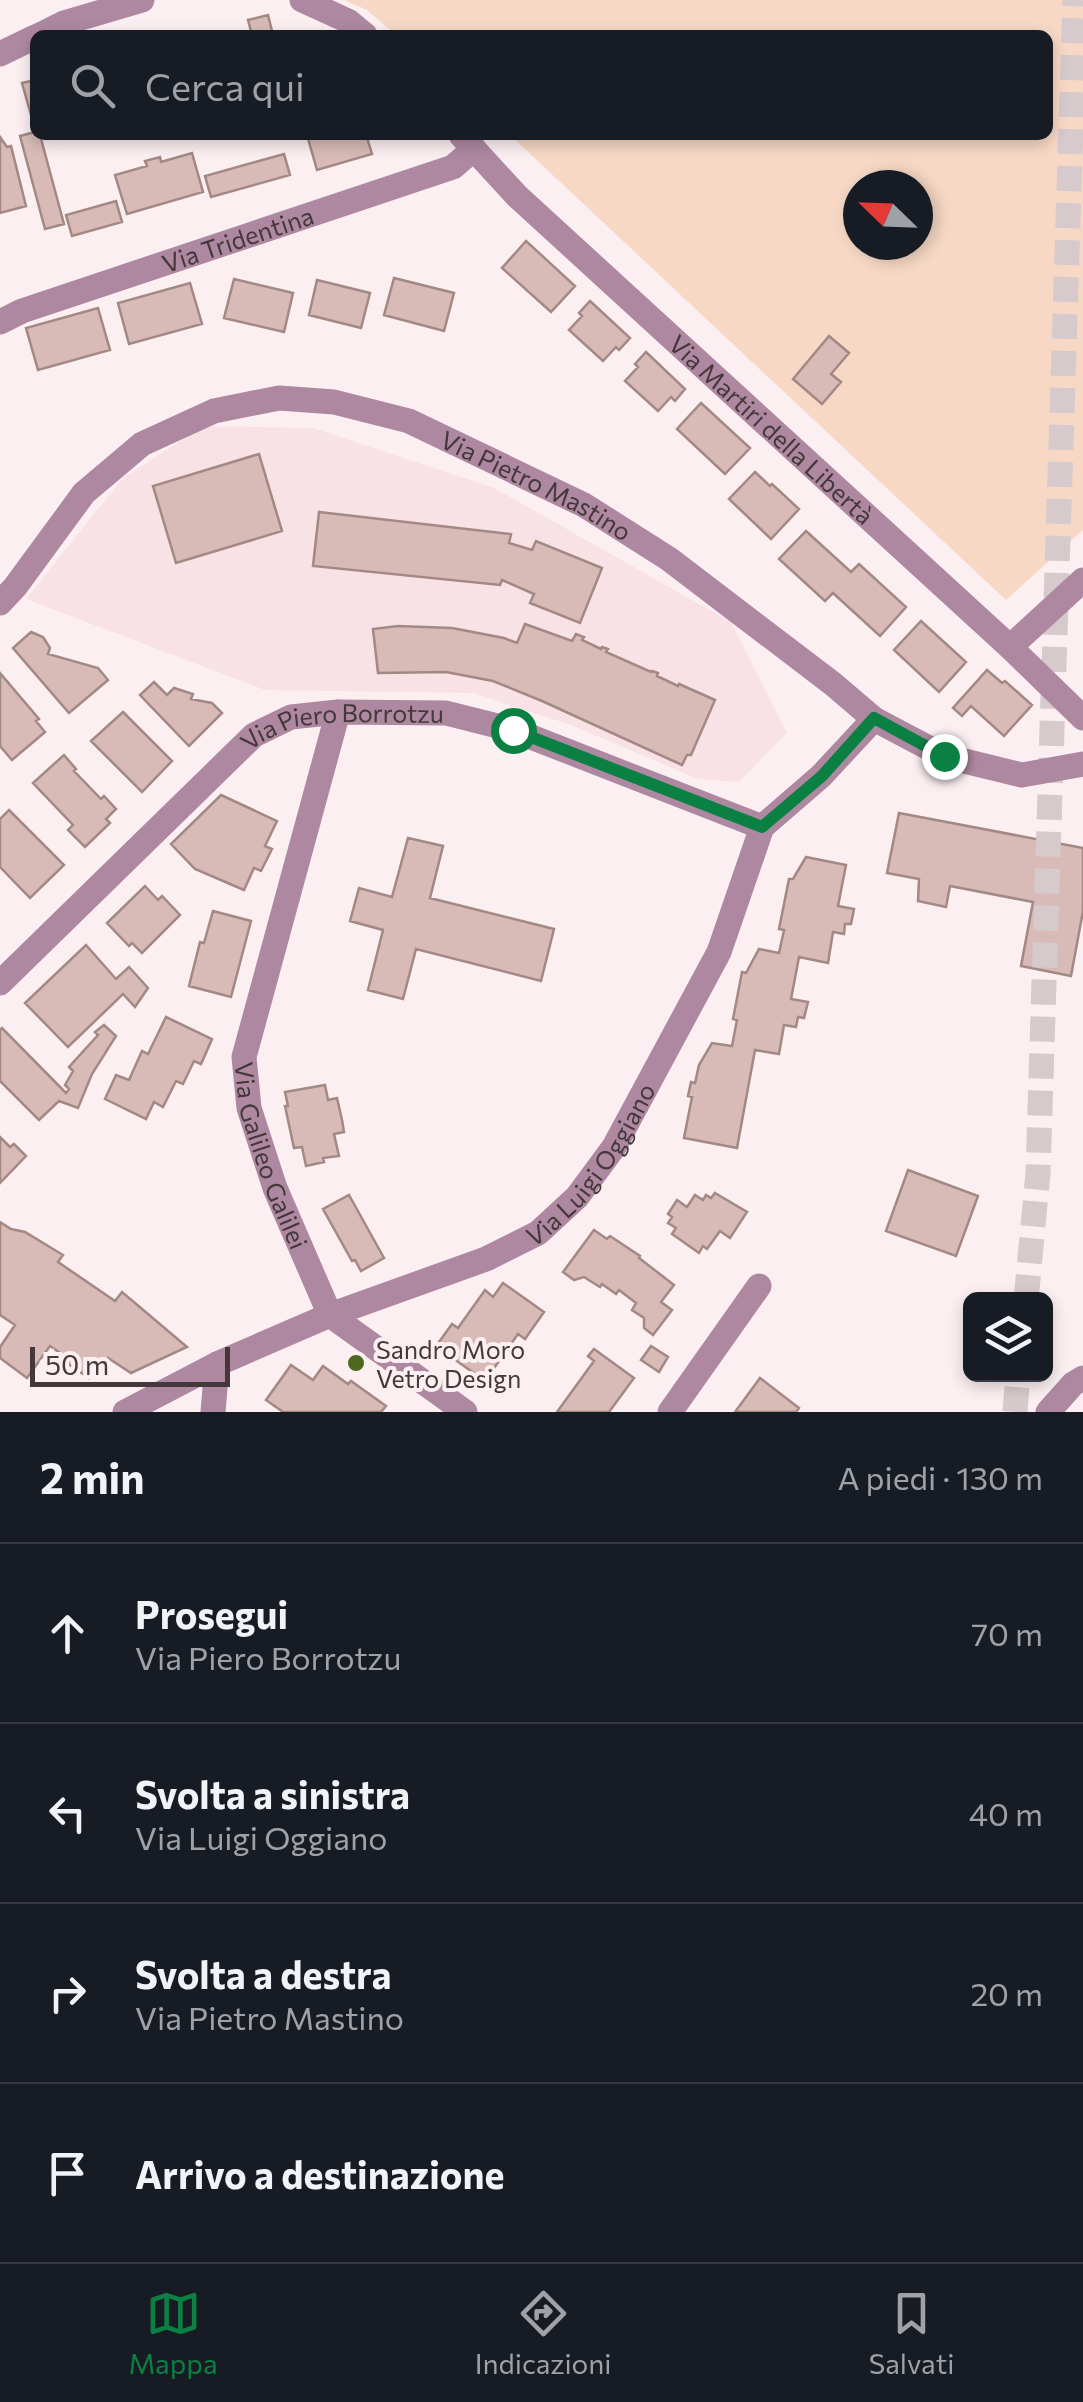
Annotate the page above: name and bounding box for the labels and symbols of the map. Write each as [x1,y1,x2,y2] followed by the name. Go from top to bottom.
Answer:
[843,170,933,260] north arrow
[158,200,317,278] street label: Via Tridentina
[663,328,880,530] street label: Via Martiri della Libertà
[436,424,637,546] street label: Via Pietro Mastino
[233,697,444,756] street label: Via Piero Borrotzu
[491,708,537,754] route start
[922,734,968,780] route end
[230,1060,314,1253] street label: Via Galileo Galilei
[521,1078,661,1252] street label: Via Luigi Oggiano
[376,1334,525,1393] place label: Sandro Moro Vetro Design
[30,1342,230,1386] scale bar
[345,1352,367,1374] marker: Sandro Moro Vetro Design

